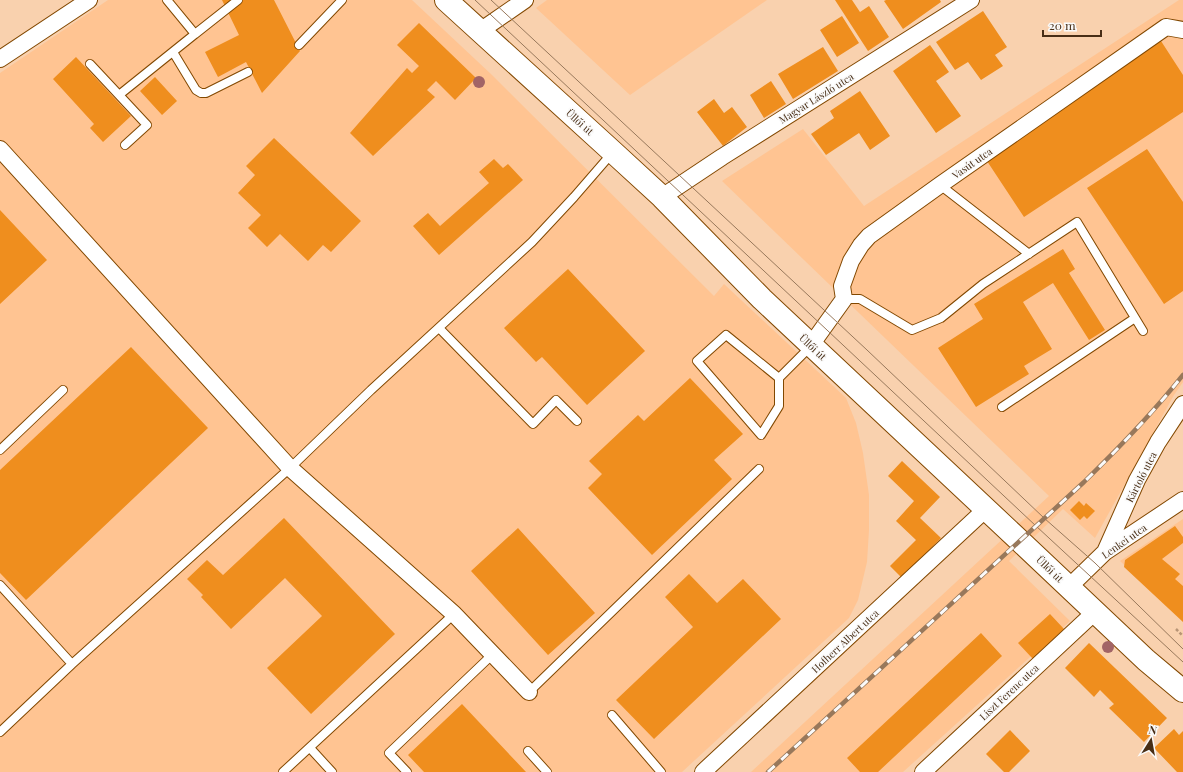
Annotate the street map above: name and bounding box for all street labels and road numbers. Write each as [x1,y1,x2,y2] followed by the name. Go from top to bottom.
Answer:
[776,69,856,127] street label: Magyar László utca
[563,106,597,138] street label: Üllői út
[948,144,995,182] street label: Vasút utca
[796,331,830,364] street label: Üllői út
[1122,449,1160,505] street label: Kártoló utca
[1099,520,1149,562] street label: Lenkei utca
[1033,553,1067,586] street label: Üllői út
[808,606,882,676] street label: Hofherr Albert utca
[976,661,1042,723] street label: Liszt Ferenc utca

